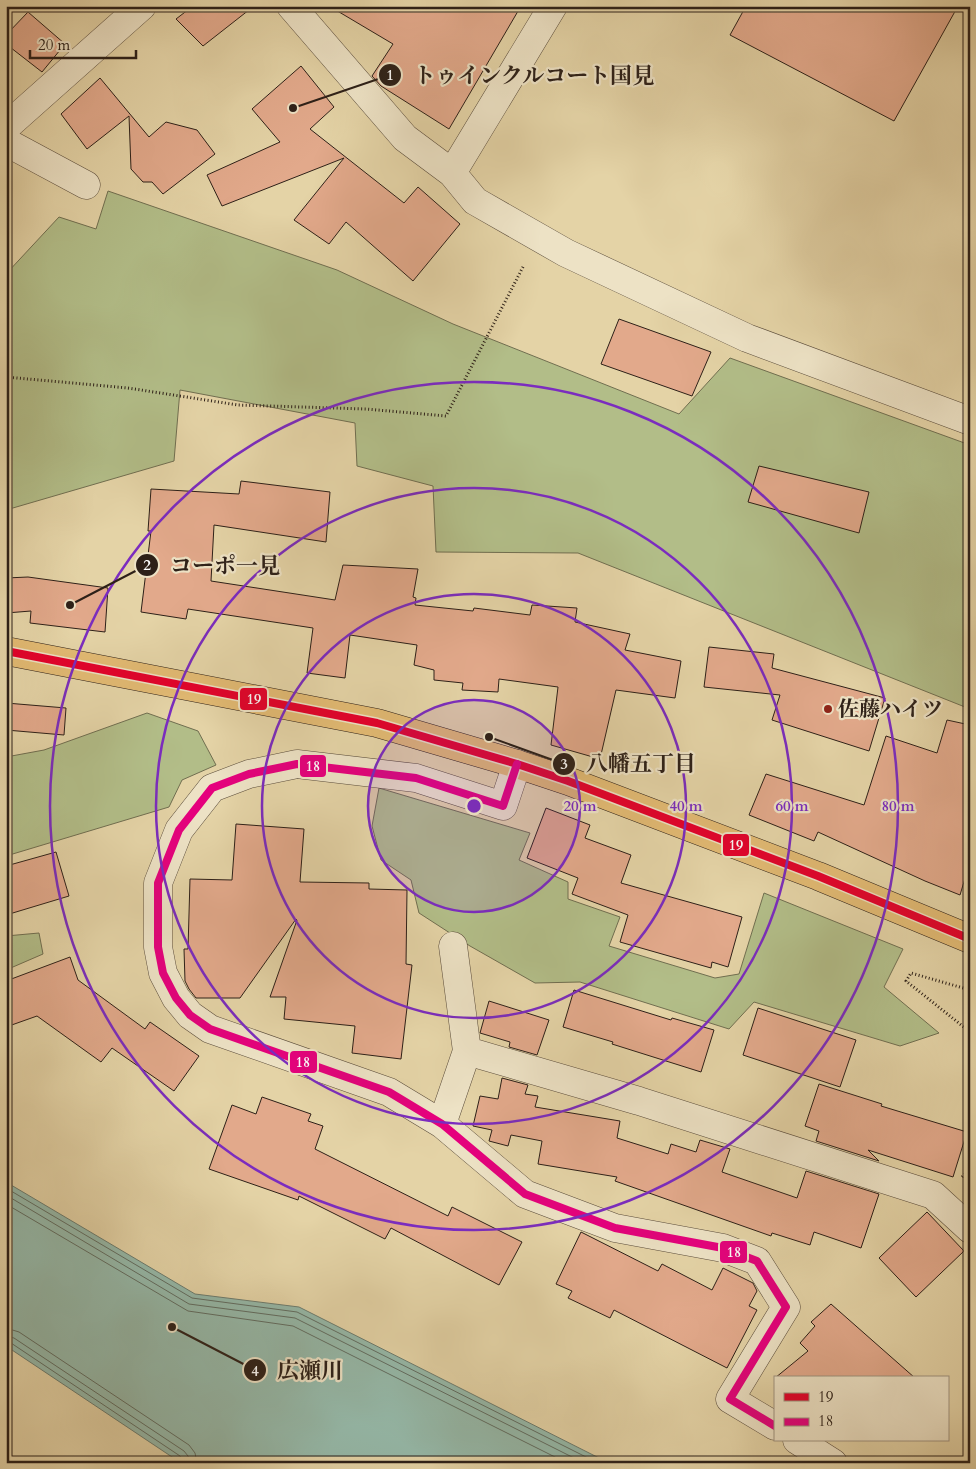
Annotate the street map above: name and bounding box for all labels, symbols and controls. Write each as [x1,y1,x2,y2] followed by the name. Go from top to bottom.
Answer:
[30,28,136,60] scale bar
[38,35,70,55] text: 20 m
[378,57,665,94] callout: トゥインクルコート国見
[414,61,654,91] text: トゥインクルコート国見
[386,65,394,85] text: 1
[135,547,290,584] callout: コーポ一見
[170,551,280,581] text: コーポ一見
[143,555,151,575] text: 2
[239,687,268,711] line badge: 19
[247,690,261,709] text: 19
[838,695,943,724] place label: 佐藤ハイツ
[822,703,834,715] marker: 佐藤ハイツ
[551,745,706,782] callout: 八幡五丁目
[586,749,696,779] text: 八幡五丁目
[299,754,327,778] line badge: 18
[560,754,568,774] text: 3
[306,757,320,776] text: 18
[563,796,597,816] text: 20 m
[669,796,703,816] text: 40 m
[775,796,809,816] text: 60 m
[881,796,915,816] text: 80 m
[465,797,483,815] centre of rings
[722,833,750,857] line badge: 19
[729,836,743,855] text: 19
[289,1050,318,1074] line badge: 18
[296,1053,310,1072] text: 18
[719,1240,748,1264] line badge: 18
[727,1243,741,1262] text: 18
[242,1352,353,1389] callout: 広瀬川
[277,1356,343,1386] text: 広瀬川
[251,1361,259,1381] text: 4
[774,1376,948,1442] legend
[818,1387,834,1407] text: 19
[818,1411,833,1431] text: 18

